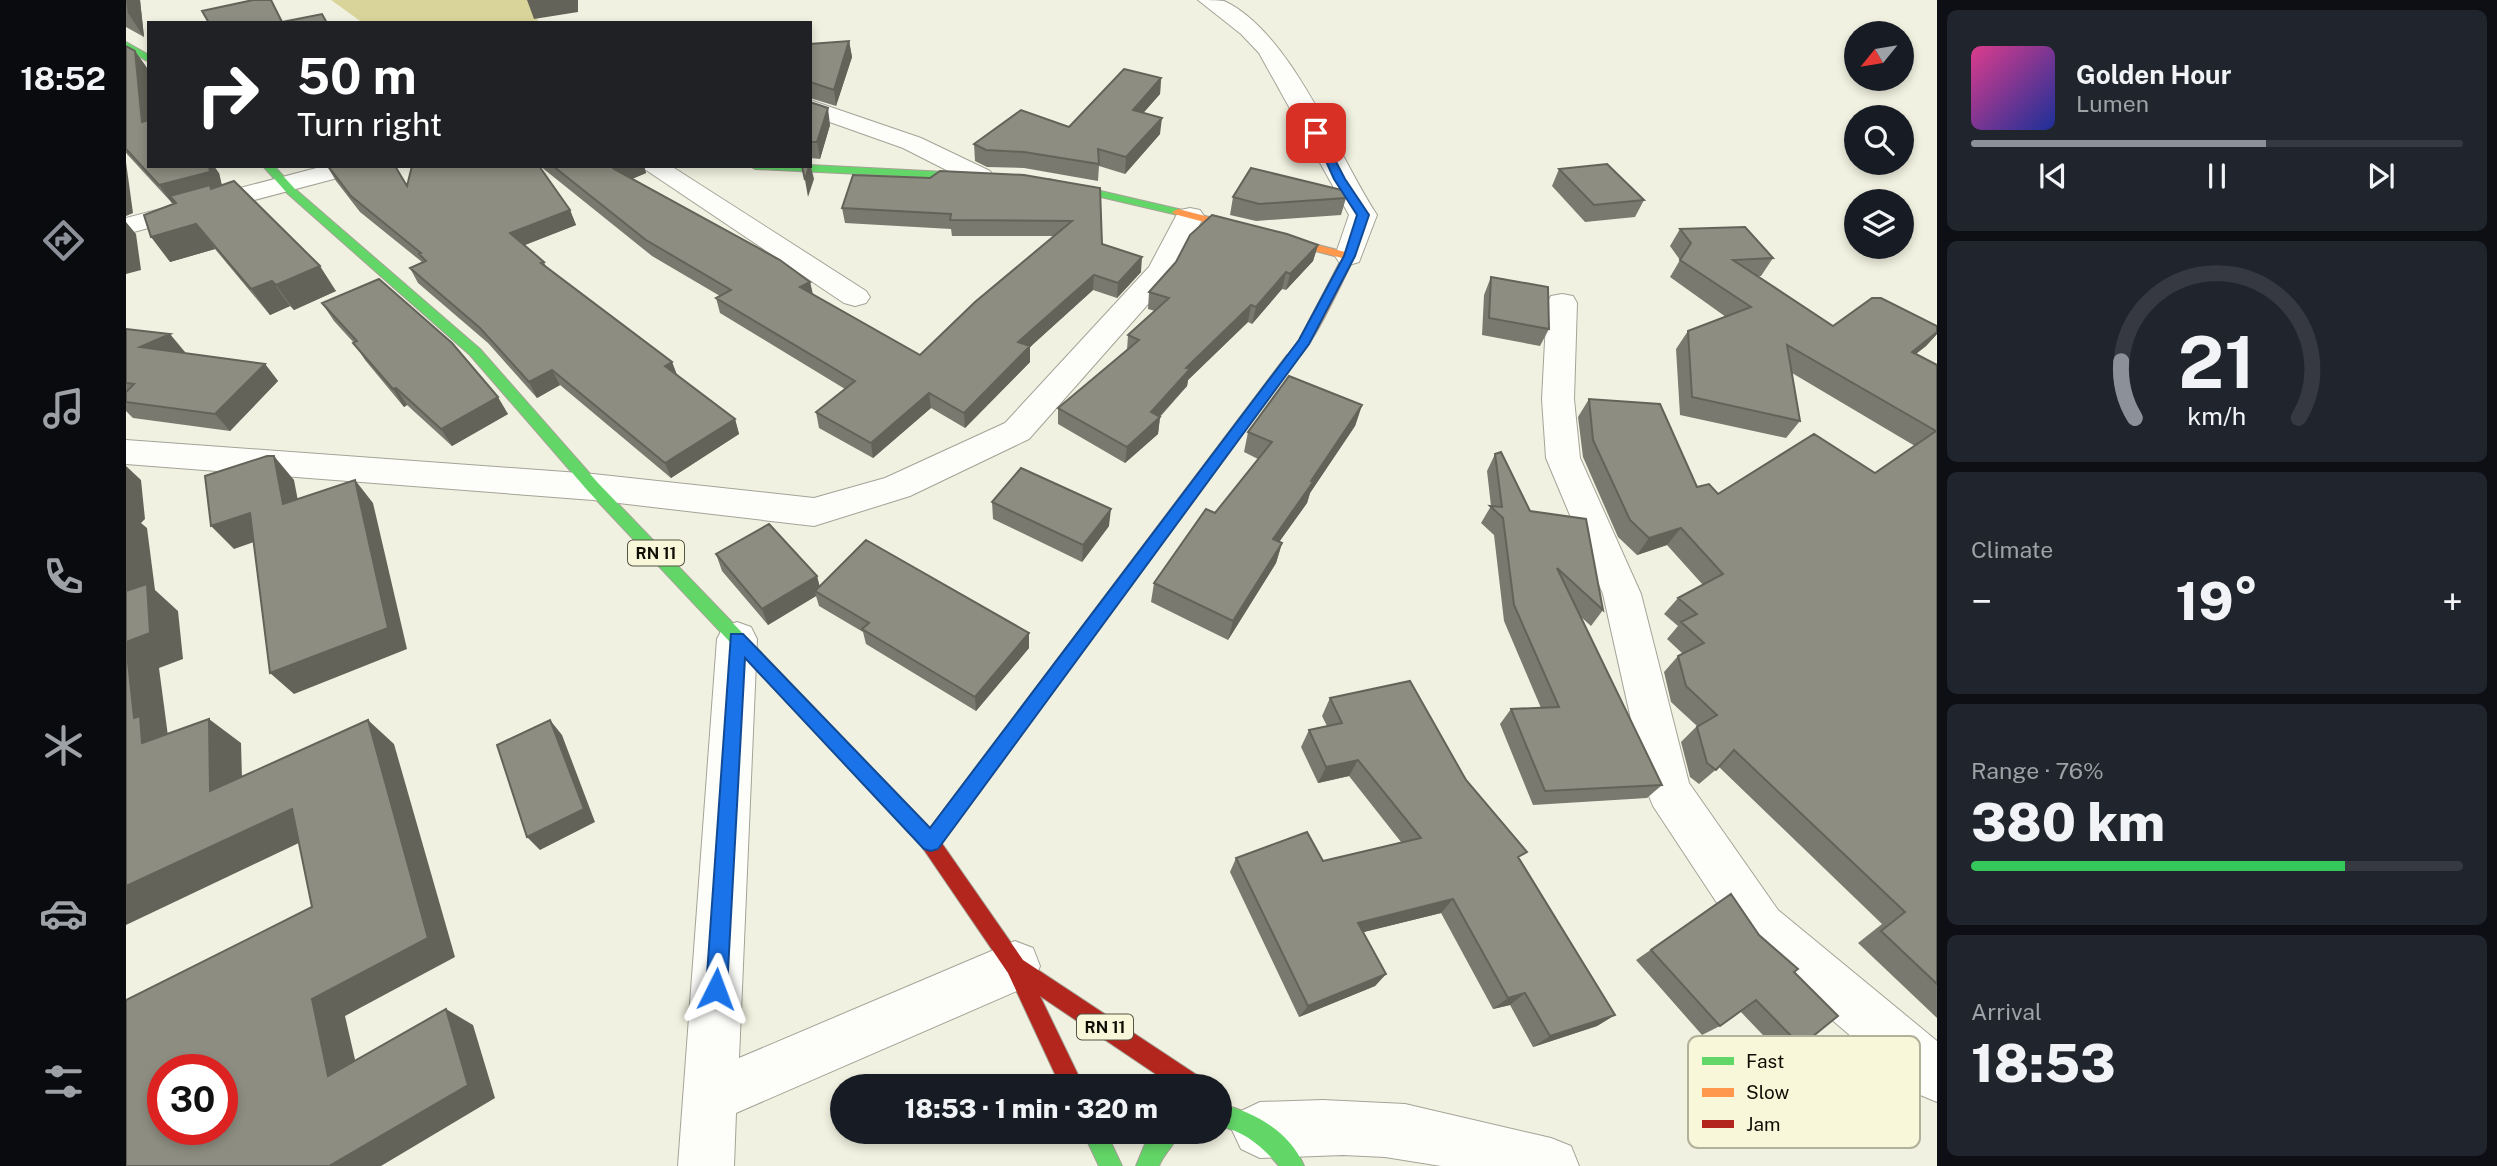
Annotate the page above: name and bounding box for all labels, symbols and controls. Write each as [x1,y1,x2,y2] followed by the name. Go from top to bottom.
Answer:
[1844,21,1914,91] north arrow
[1844,21,1914,259] map controls
[297,47,417,105] text: 50 m
[182,49,273,140] icon: right
[2076,59,2231,90] text: Golden Hour
[20,60,106,97] text: 18:52
[2076,90,2149,117] text: Lumen
[1286,103,1346,163] pin
[1844,105,1914,175] button: search
[297,106,442,143] text: Turn right
[1297,114,1335,152] icon: arrive
[2034,157,2072,195] icon: previous
[2198,157,2236,195] icon: pause
[2362,157,2400,195] icon: next
[1844,189,1914,259] button: layers
[39,216,88,265] icon: directions
[2178,319,2256,404] text: 21
[39,384,88,433] icon: music
[2188,401,2246,431] text: km/h
[1971,536,2053,563] text: Climate
[628,540,684,566] road number: RN 11
[39,552,88,601] icon: phone
[2176,571,2258,632] text: 19°
[1971,579,1992,624] text: −
[2442,579,2463,624] text: +
[39,721,88,770] icon: climate
[1971,757,2104,784] text: Range · 76%
[1971,792,2165,853] text: 380 km
[39,889,88,938] icon: car
[679,952,753,1026] position arrow
[1971,998,2042,1025] text: Arrival
[1077,1015,1133,1040] road number: RN 11
[1971,1033,2116,1094] text: 18:53
[1688,1036,1920,1148] legend
[1746,1050,1784,1072] text: Fast
[147,1054,238,1145] speed limit sign: 30
[39,1057,88,1106] icon: filters
[1746,1081,1790,1103] text: Slow
[904,1093,1158,1124] text: 18:53 · 1 min · 320 m
[1746,1113,1780,1135] text: Jam

